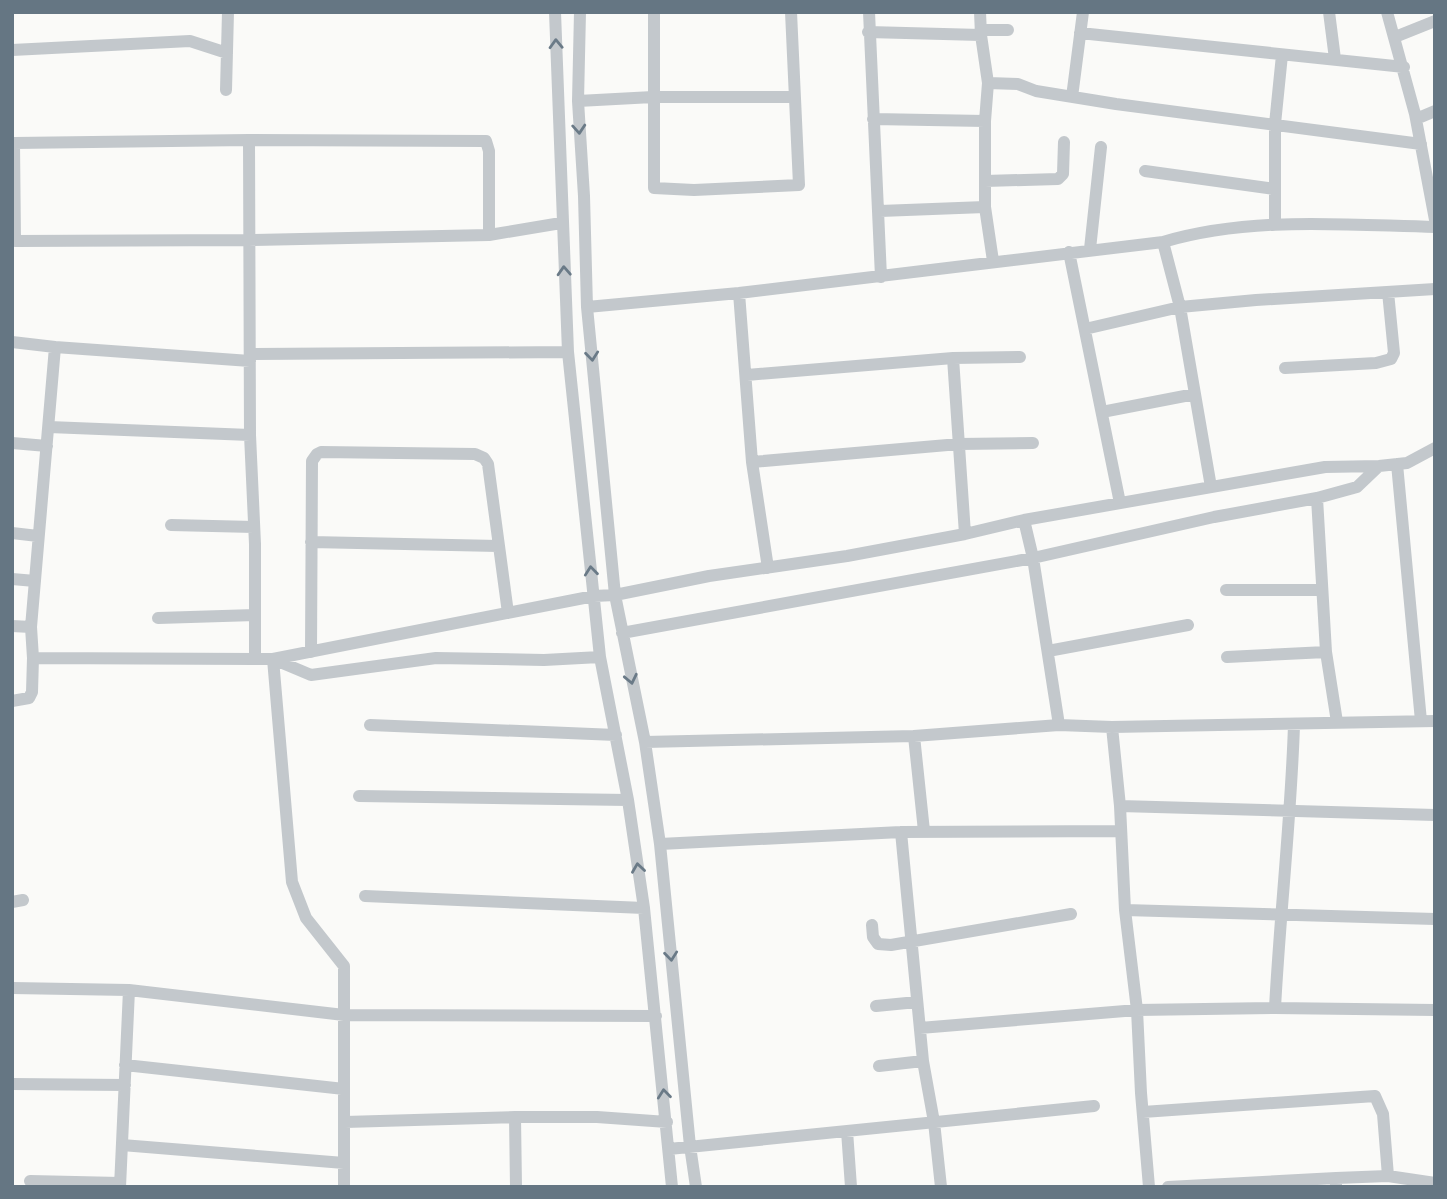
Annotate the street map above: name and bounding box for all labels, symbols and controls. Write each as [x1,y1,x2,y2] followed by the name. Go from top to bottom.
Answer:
[548,38,563,49] one-way arrow
[572,124,587,135] one-way arrow
[556,266,571,277] one-way arrow
[584,351,599,362] one-way arrow
[584,565,599,576] one-way arrow
[623,673,638,685] one-way arrow
[631,862,646,874] one-way arrow
[663,950,678,961] one-way arrow
[657,1089,672,1100] one-way arrow

